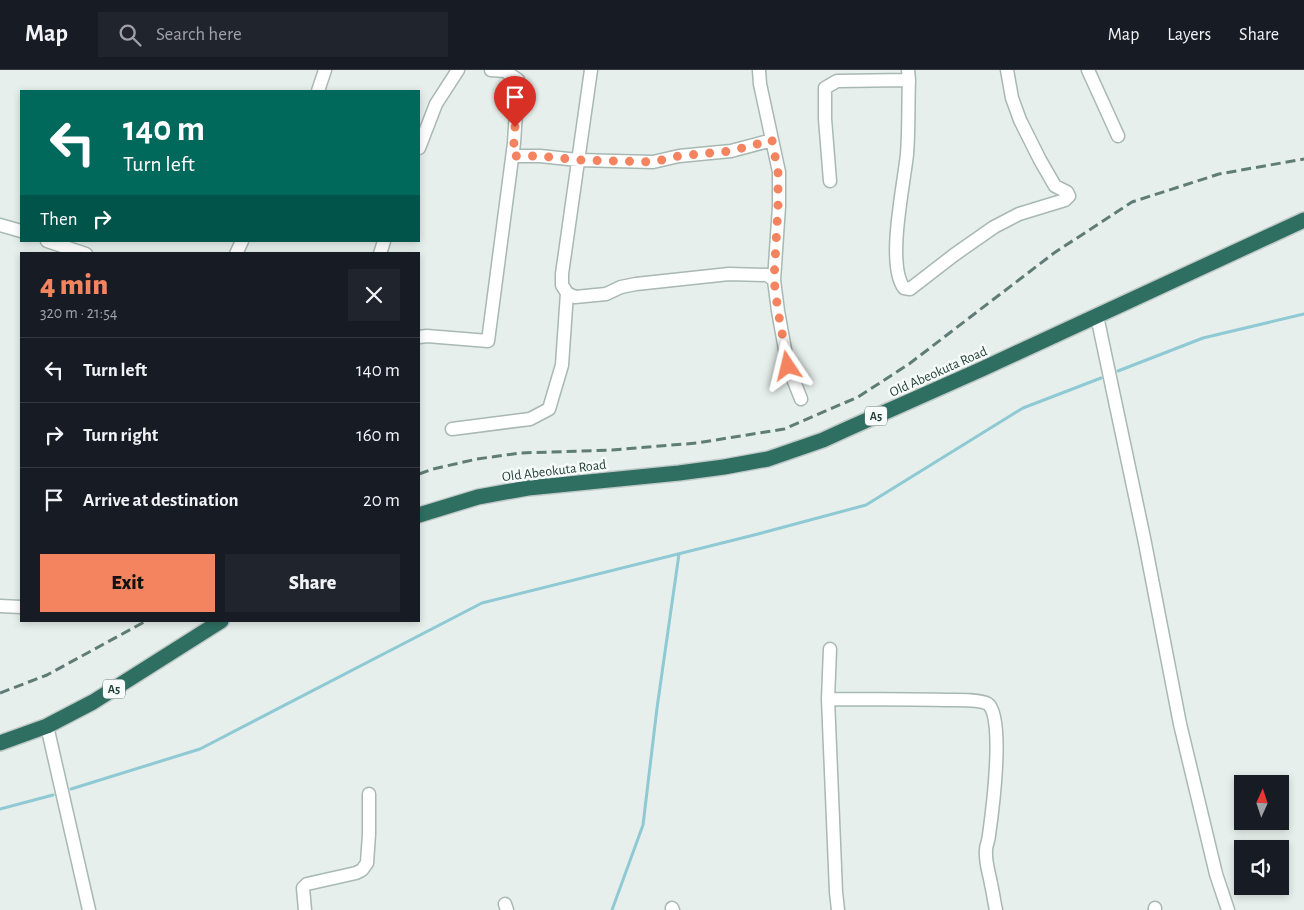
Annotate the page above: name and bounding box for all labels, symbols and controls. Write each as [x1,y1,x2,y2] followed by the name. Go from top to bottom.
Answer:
[98,12,448,57] search box
[116,21,144,49] icon: search
[25,22,68,46] text: Map
[156,25,242,44] text: Search here
[1108,26,1139,44] text: Map
[1167,26,1211,44] text: Layers
[1239,26,1279,44] text: Share
[494,76,536,127] pin
[501,83,529,111] icon: arrive
[40,110,105,175] icon: left
[123,112,205,147] text: 140 m
[123,153,195,175] text: Turn left
[88,205,116,233] icon: right
[40,210,78,229] text: Then
[348,269,400,321] button: close
[40,270,108,300] text: 4 min
[40,305,118,321] text: 320 m · 21:54
[761,339,813,391] position arrow
[888,344,989,400] street label: Old Abeokuta Road
[40,356,68,384] icon: left
[83,361,147,380] text: Turn left
[356,361,400,380] text: 140 m
[865,406,887,426] road number: A5
[40,421,68,449] icon: right
[83,426,158,445] text: Turn right
[356,426,400,445] text: 160 m
[501,458,607,484] street label: Old Abeokuta Road
[40,486,68,514] icon: arrive
[83,491,239,510] text: Arrive at destination
[363,491,400,510] text: 20 m
[40,554,215,612] button: Exit
[225,554,400,612] button: Share
[103,680,125,698] road number: A5
[1234,775,1289,830] north arrow
[1234,775,1289,895] map controls
[1234,840,1289,895] button: sound

